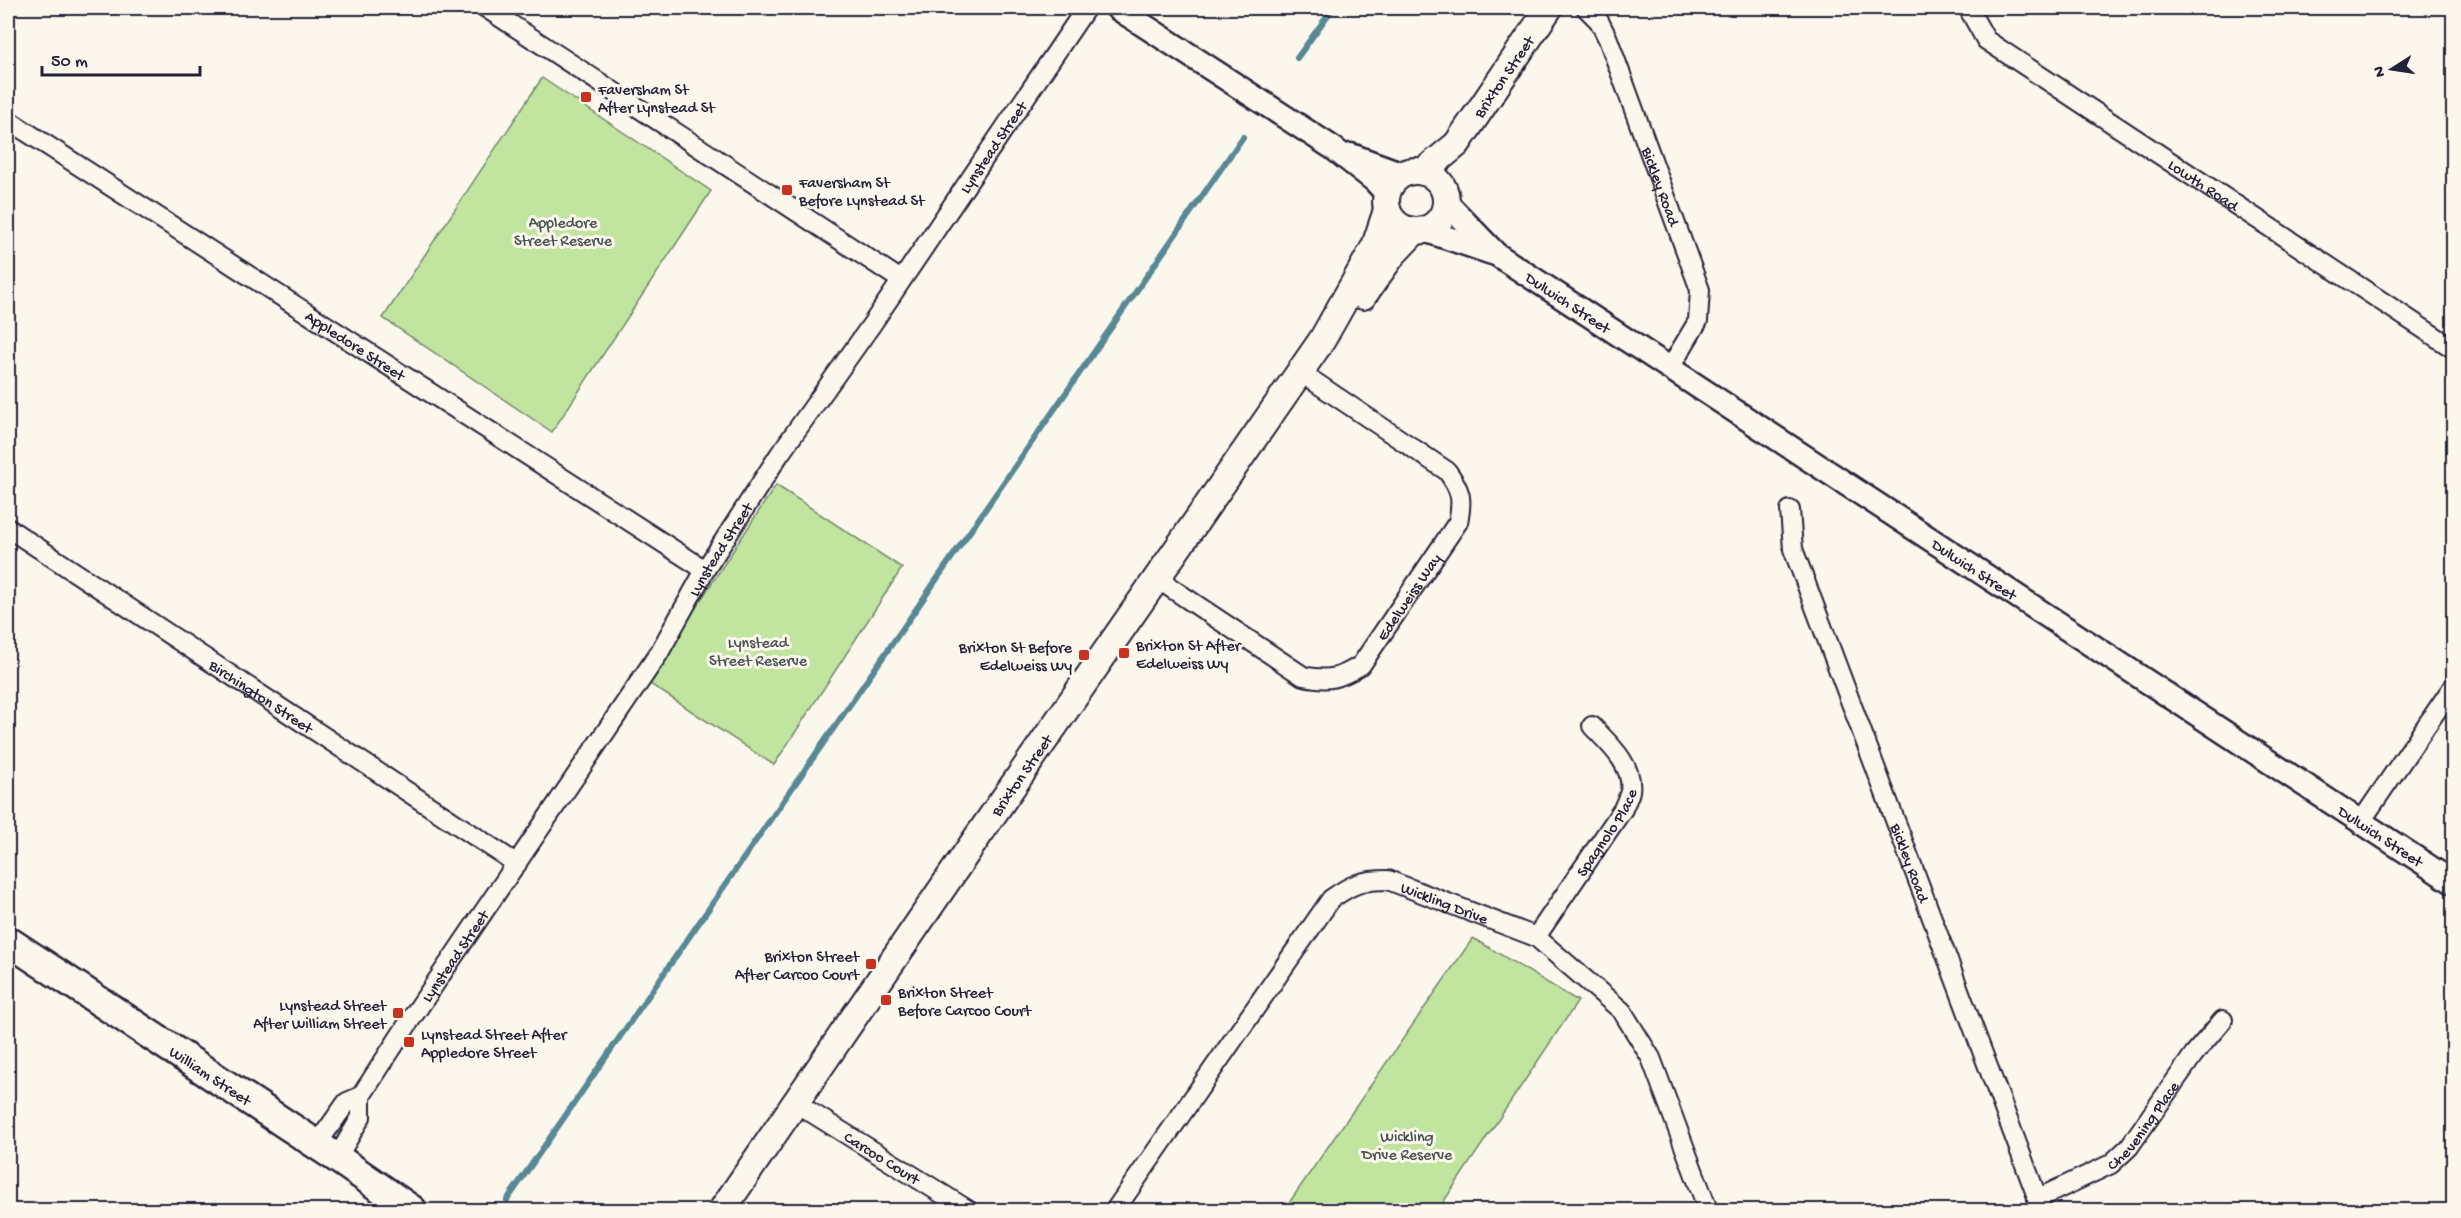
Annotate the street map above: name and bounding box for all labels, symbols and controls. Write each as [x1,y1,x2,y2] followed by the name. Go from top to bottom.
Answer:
[1471,32,1541,123] street label: Brixton Street
[42,39,200,77] scale bar
[2362,39,2422,99] north arrow
[51,52,88,73] text: 50 m
[2370,64,2391,78] text: N
[597,82,716,119] place label: Faversham St After Lynstead St
[579,90,593,104] marker: Faversham St After Lynstead St
[957,98,1034,198] street label: Lynstead Street
[1635,144,1682,231] street label: Bickley Road
[2163,157,2242,218] street label: Lowth Road
[798,175,926,212] place label: Faversham St Before Lynstead St
[780,183,794,197] marker: Faversham St Before Lynstead St
[514,215,613,252] park label: Appledore Street Reserve
[1520,269,1614,340] street label: Dulwich Street
[300,308,409,387] street label: Appledore Street
[686,499,760,601] street label: Lynstead Street
[1926,536,2020,607] street label: Dulwich Street
[1374,551,1447,645] street label: Edelweiss Way
[709,635,808,672] park label: Lynstead Street Reserve
[1135,638,1242,675] place label: Brixton St After Edelweiss Wy
[958,640,1073,677] place label: Brixton St Before Edelweiss Wy
[1117,646,1131,660] marker: Brixton St After Edelweiss Wy
[1077,648,1091,662] marker: Brixton St Before Edelweiss Wy
[203,657,317,740] street label: Birchington Street
[988,731,1059,822] street label: Brixton Street
[1574,787,1643,881] street label: Spagnolo Place
[2332,803,2427,874] street label: Dulwich Street
[1884,821,1932,907] street label: Bickley Road
[1397,880,1491,931] street label: Wickling Drive
[419,907,496,1007] street label: Lynstead Street
[735,949,860,986] place label: Brixton Street After Carcoo Court
[864,957,878,971] marker: Brixton Street After Carcoo Court
[897,985,1033,1022] place label: Brixton Street Before Carcoo Court
[879,993,893,1007] marker: Brixton Street Before Carcoo Court
[253,998,387,1035] place label: Lynstead Street After William Street
[391,1006,405,1020] marker: Lynstead Street After William Street
[421,1027,568,1064] place label: Lynstead Street After Appledore Street
[402,1035,416,1049] marker: Lynstead Street After Appledore Street
[164,1044,255,1112] street label: William Street
[2104,1078,2185,1176] street label: Chevening Place
[839,1129,923,1191] street label: Carcoo Court
[1361,1129,1453,1166] park label: Wickling Drive Reserve

